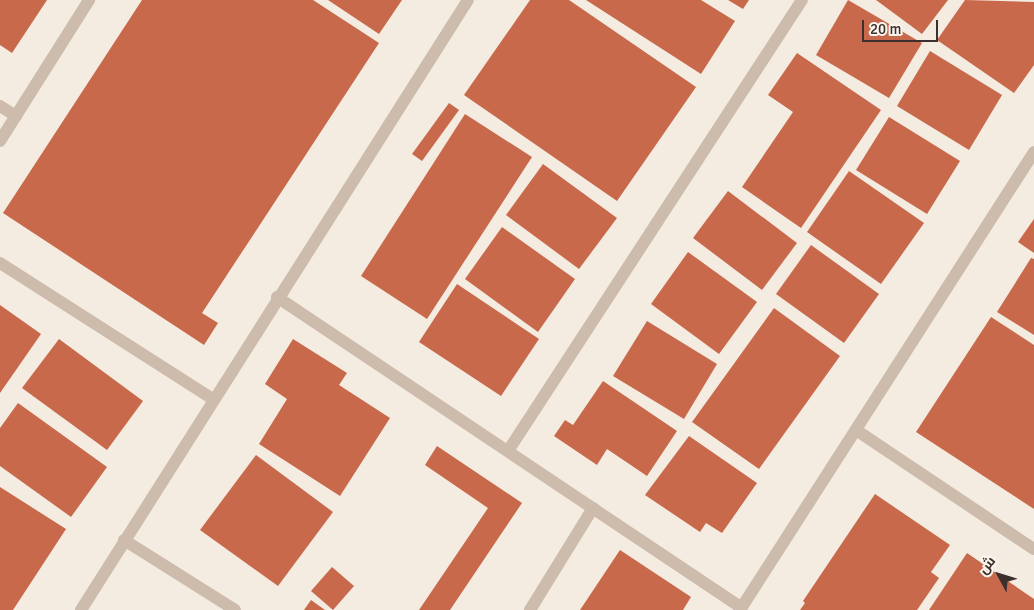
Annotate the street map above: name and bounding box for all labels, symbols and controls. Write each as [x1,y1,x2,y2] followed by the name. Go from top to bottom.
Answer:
[864,10,940,42] scale bar
[870,20,901,38] text: 20 m
[974,550,1024,600] north arrow
[975,553,999,578] text: ش

